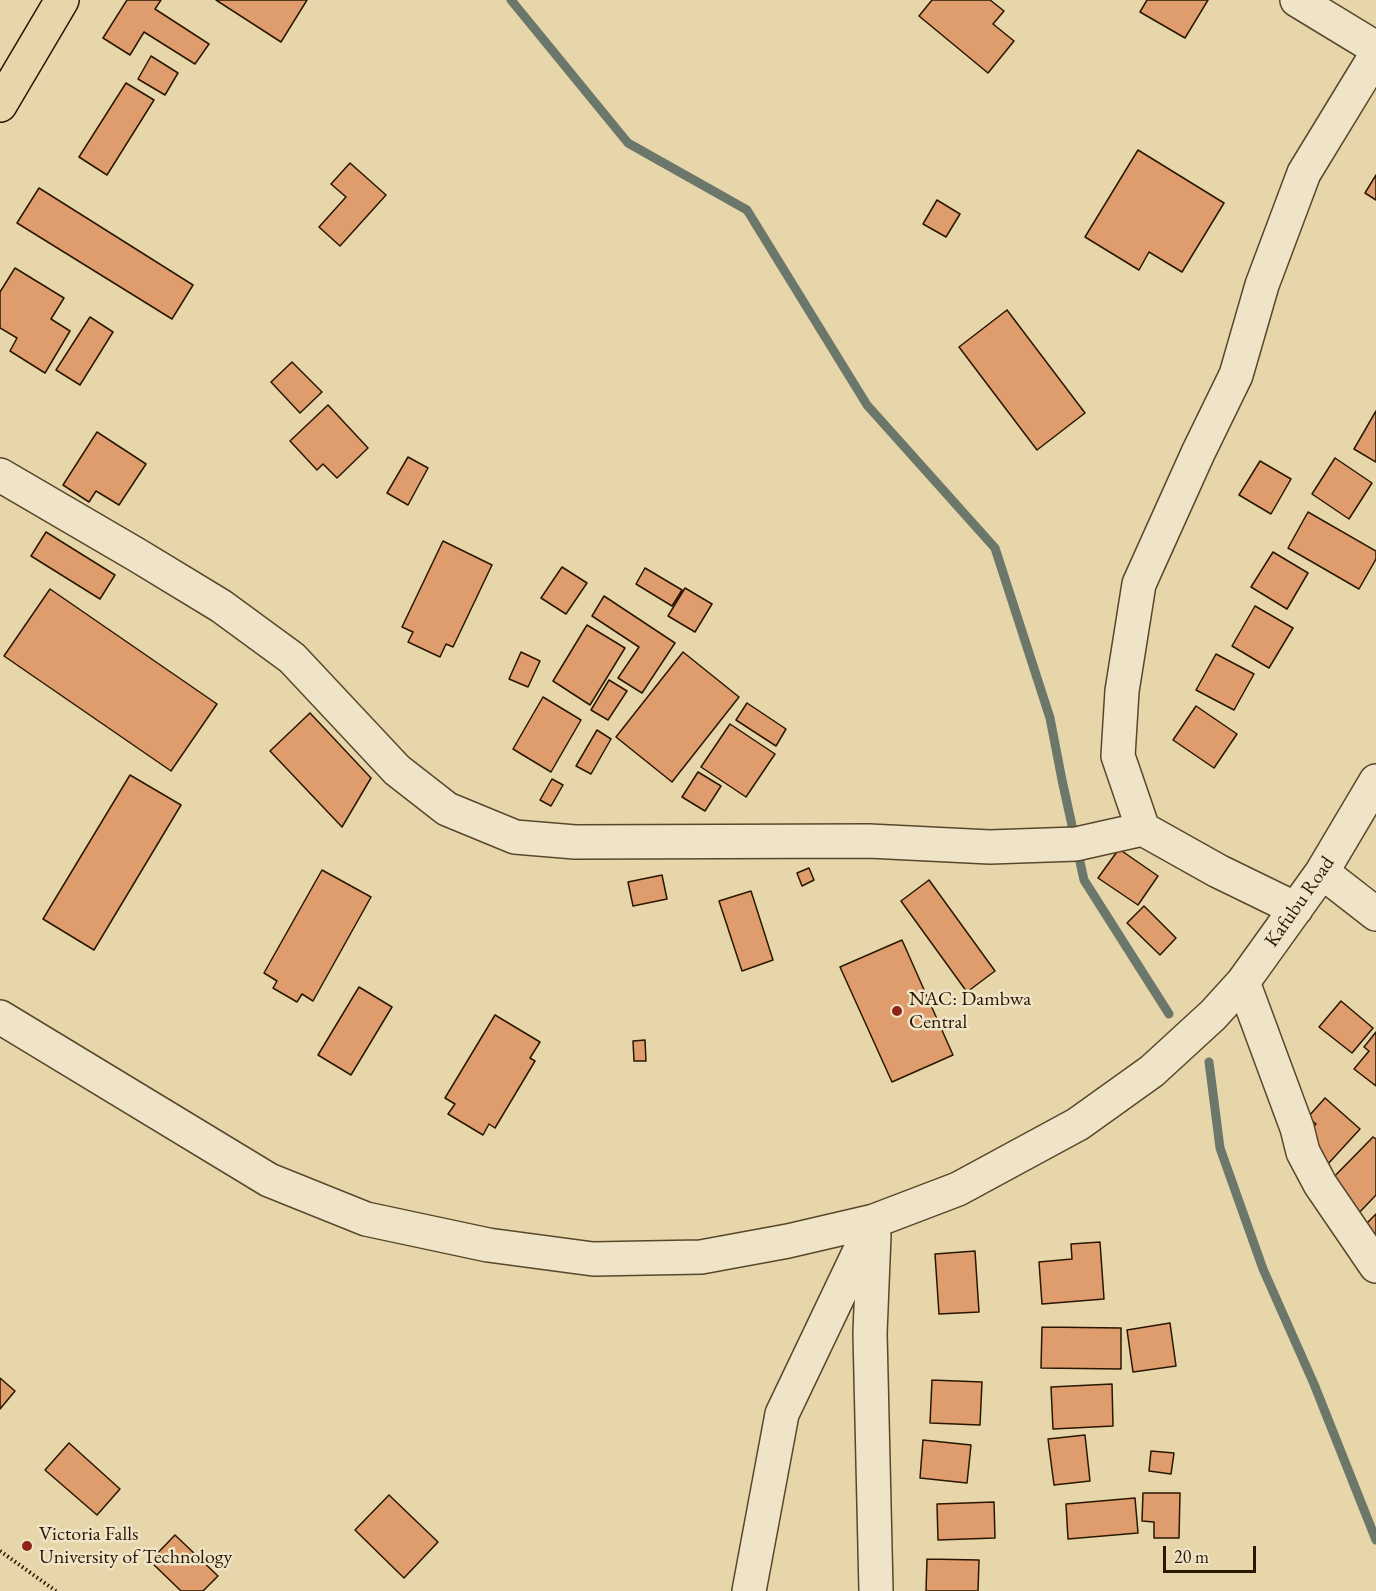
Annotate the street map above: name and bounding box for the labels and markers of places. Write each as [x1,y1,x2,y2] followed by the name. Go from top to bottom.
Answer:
[909,988,1031,1035] place label: NAC: Dambwa Central
[890,1004,904,1018] marker: NAC: Dambwa Central
[39,1523,232,1570] place label: Victoria Falls University of Technology
[20,1539,34,1553] marker: Victoria Falls University of Technology

